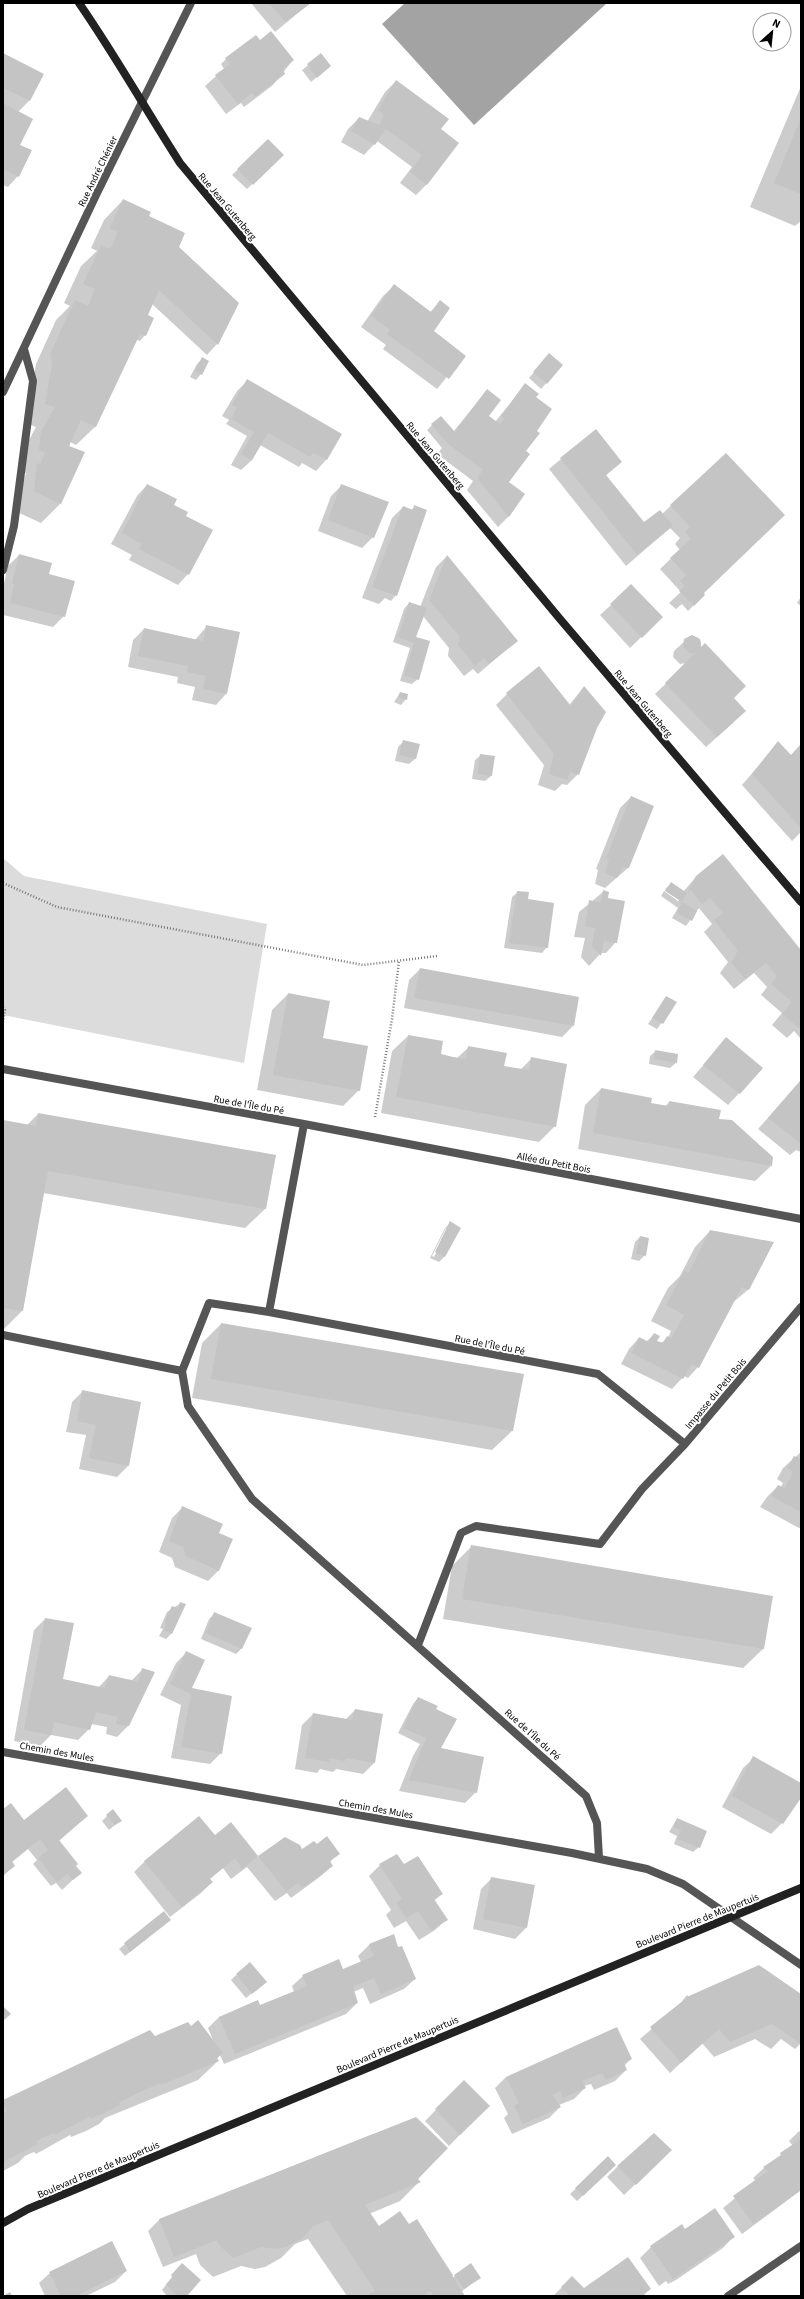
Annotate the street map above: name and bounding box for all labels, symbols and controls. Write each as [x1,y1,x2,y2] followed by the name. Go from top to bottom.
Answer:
[752,12,792,52] north arrow
[770,15,783,32] text: N
[75,133,121,209] street label: Rue André Chénier
[195,170,260,243] street label: Rue Jean Gutenberg
[403,419,468,492] street label: Rue Jean Gutenberg
[611,667,676,740] street label: Rue Jean Gutenberg
[213,1092,285,1118] street label: Rue de l'Île du Pé
[516,1149,592,1177] street label: Allée du Petit Bois
[454,1331,526,1359] street label: Rue de l'Île du Pé
[682,1355,750,1432] street label: Impasse du Petit Bois
[501,1706,563,1764] street label: Rue de l'Île du Pé
[18,1739,95,1765] street label: Chemin des Mules
[337,1796,414,1822] street label: Chemin des Mules
[634,1890,761,1952] street label: Boulevard Pierre de Maupertuis
[334,2013,461,2077] street label: Boulevard Pierre de Maupertuis
[35,2138,162,2202] street label: Boulevard Pierre de Maupertuis

